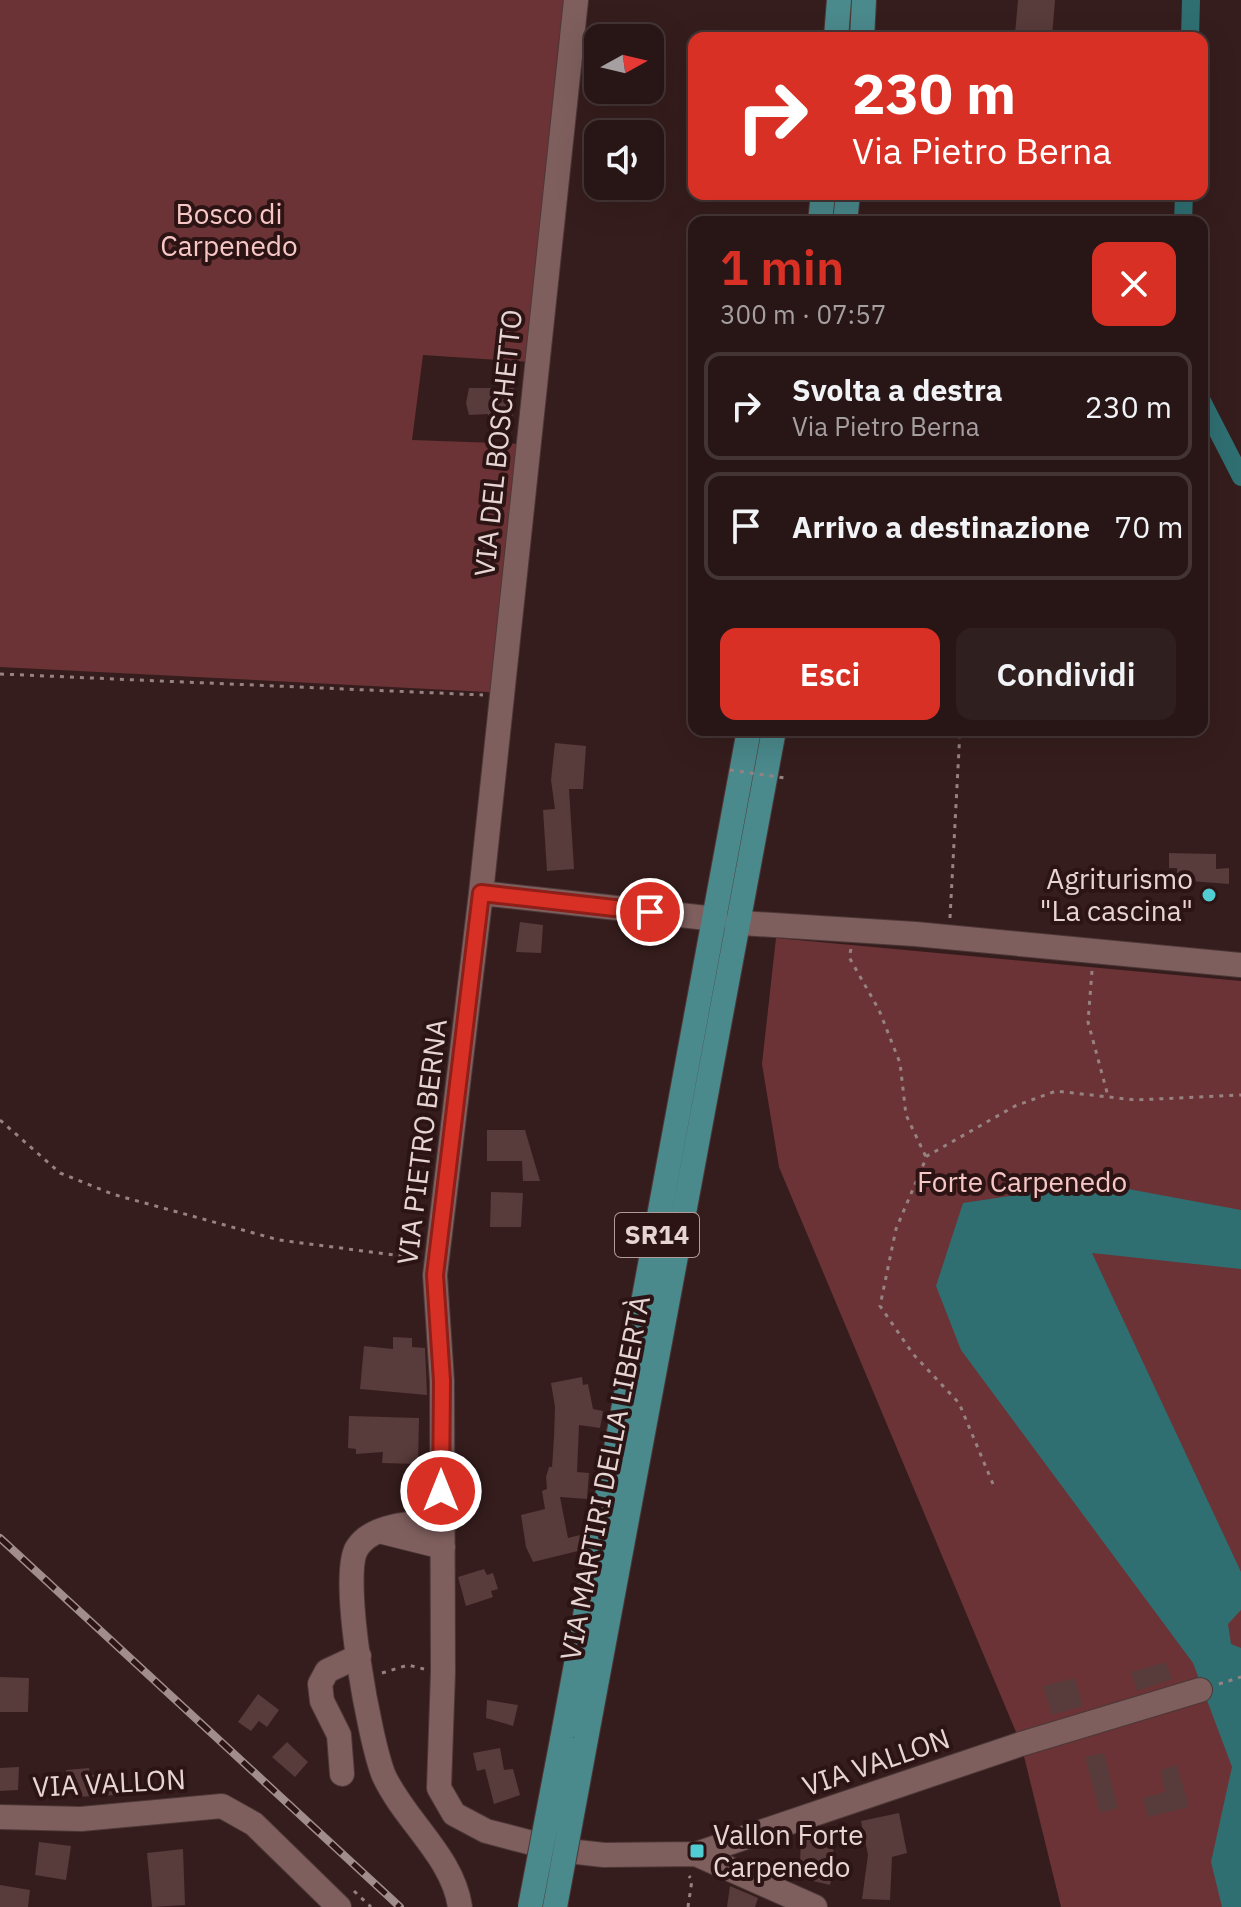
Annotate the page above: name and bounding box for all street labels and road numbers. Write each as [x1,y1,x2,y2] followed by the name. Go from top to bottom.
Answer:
[465,308,530,578] street label: VIA DEL BOSCHETTO
[388,1017,455,1267] street label: VIA PIETRO BERNA
[615,1213,699,1257] road number: SR14
[551,1292,658,1664] street label: VIA MARTIRI DELLA LIBERTÀ
[797,1719,954,1804] street label: VIA VALLON
[31,1760,187,1805] street label: VIA VALLON

